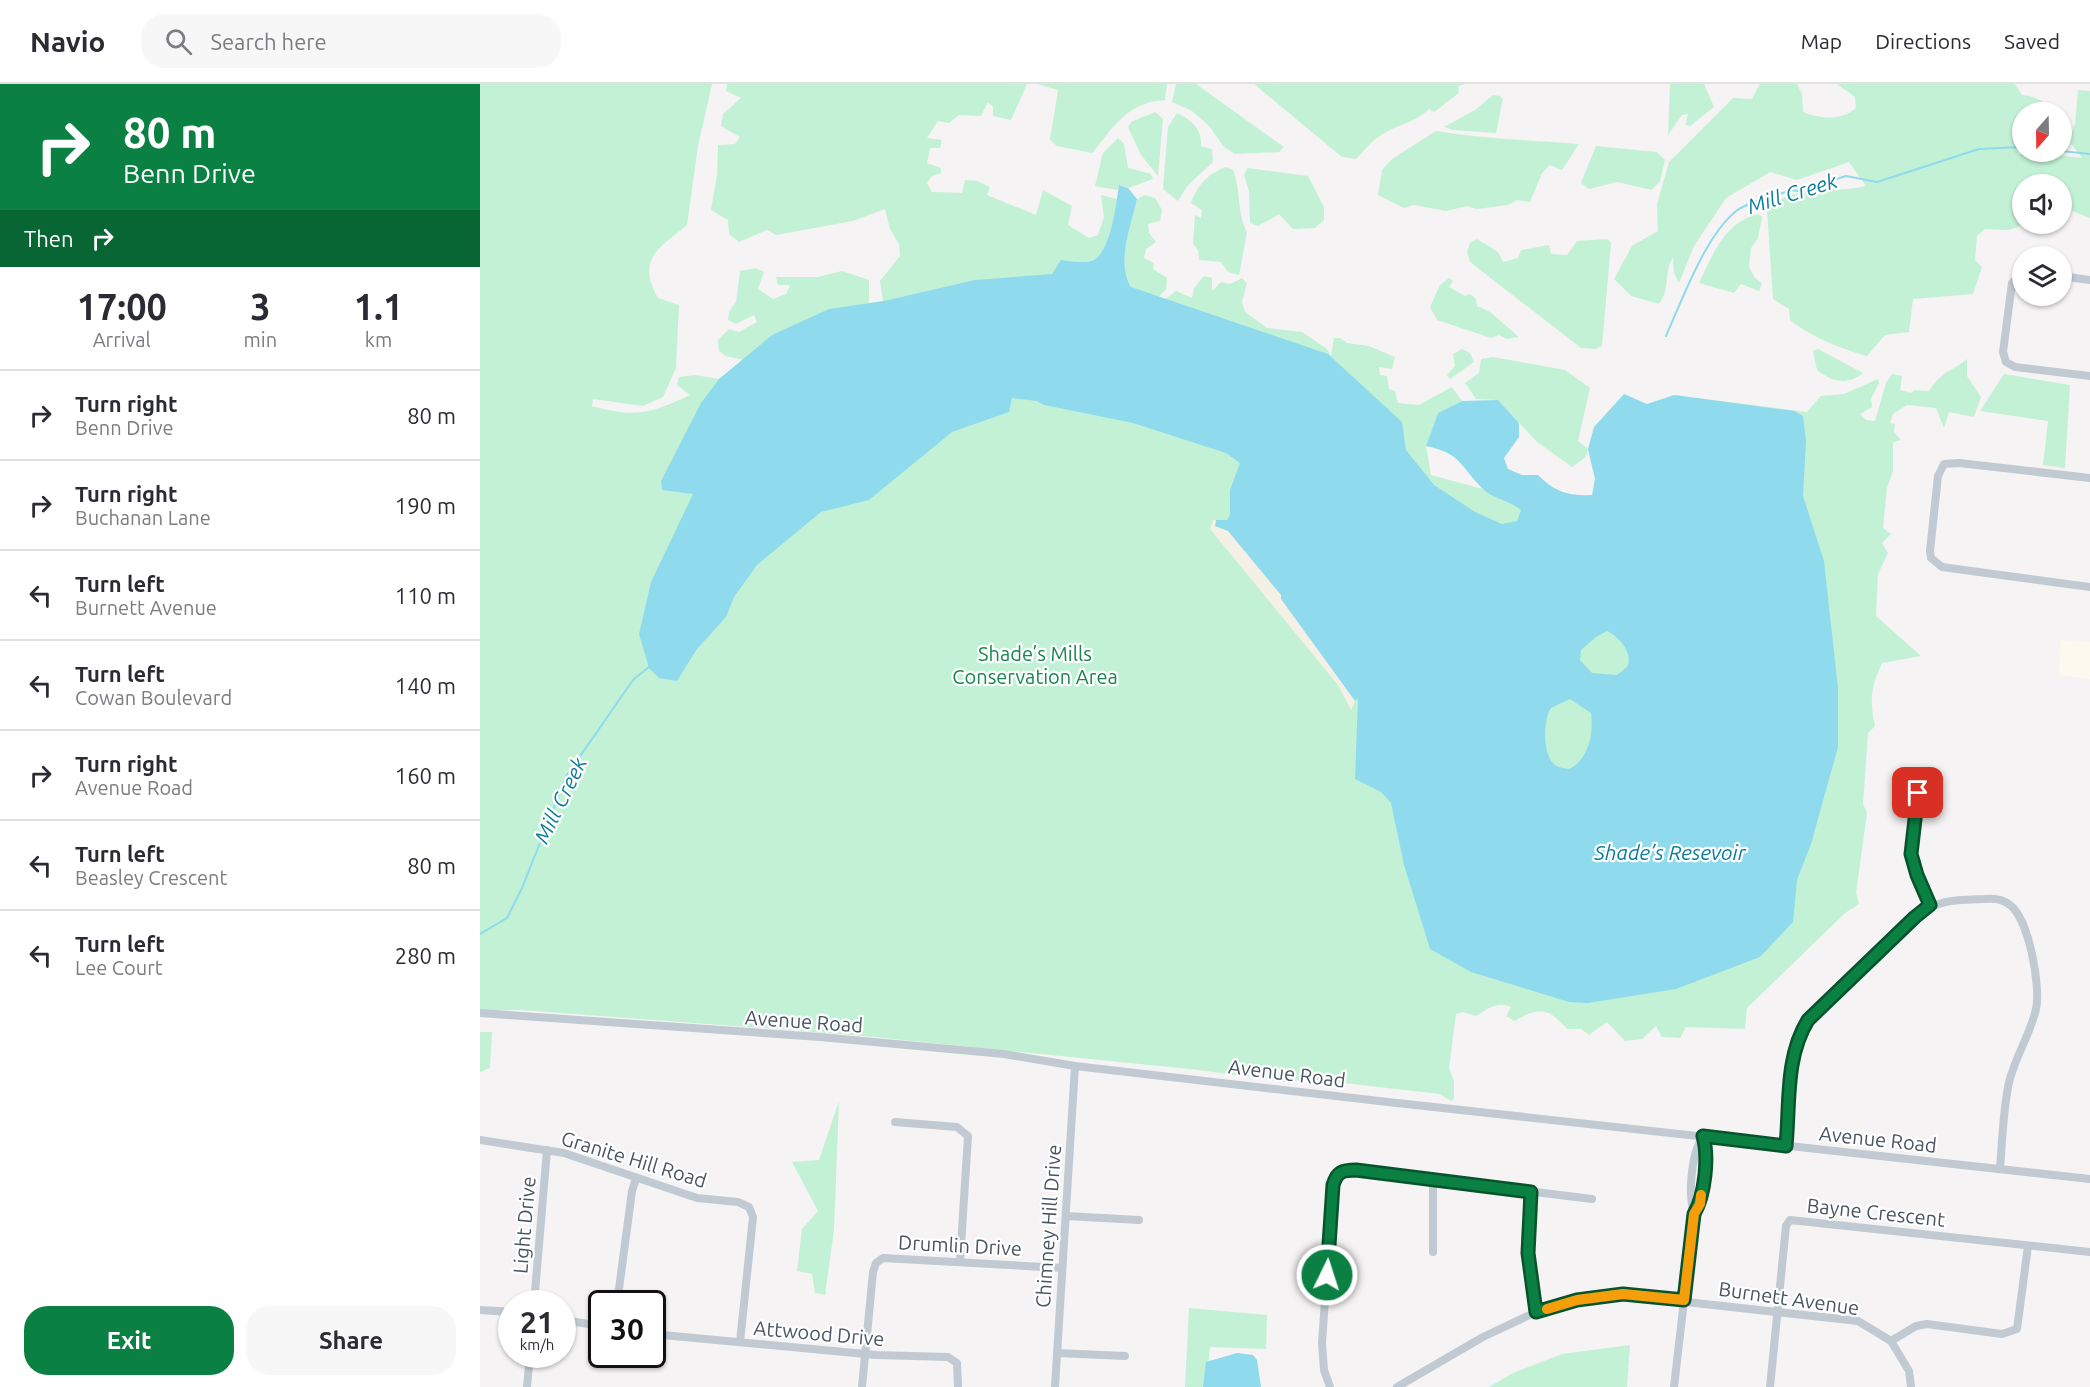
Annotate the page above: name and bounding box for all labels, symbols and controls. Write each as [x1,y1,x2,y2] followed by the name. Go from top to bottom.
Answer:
[141,14,561,68] search box
[162,25,195,58] icon: search
[30,26,105,57] text: Navio
[210,29,327,54] text: Search here
[1801,29,1842,53] text: Map
[1875,29,1971,53] text: Directions
[2004,29,2060,53] text: Saved
[2012,102,2072,162] north arrow
[2012,102,2072,306] map controls
[24,108,102,186] icon: right
[123,109,217,156] text: 80 m
[123,158,256,188] text: Benn Drive
[1744,168,1840,218] water label: Mill Creek
[2012,174,2072,234] button: sound
[86,222,119,255] icon: right
[24,226,74,251] text: Then
[2012,246,2072,306] button: layers
[77,286,167,327] text: 17:00
[250,286,270,327] text: 3
[354,286,403,327] text: 1.1
[93,328,151,351] text: Arrival
[244,328,277,351] text: min
[365,328,392,351] text: km
[75,391,177,416] text: Turn right
[24,399,57,432] icon: right
[407,403,456,428] text: 80 m
[75,416,173,439] text: Benn Drive
[75,481,177,506] text: Turn right
[24,489,57,522] icon: right
[395,493,456,518] text: 190 m
[75,506,211,529] text: Buchanan Lane
[75,571,165,596] text: Turn left
[24,579,57,612] icon: left
[395,583,456,608] text: 110 m
[75,596,217,619] text: Burnett Avenue
[952,642,1118,688] park label: Shade’s Mills Conservation Area
[75,661,165,686] text: Turn left
[24,669,57,702] icon: left
[395,673,456,698] text: 140 m
[75,686,232,709] text: Cowan Boulevard
[75,751,177,776] text: Turn right
[529,753,591,847] water label: Mill Creek
[24,759,57,792] icon: right
[395,763,456,788] text: 160 m
[1892,767,1943,818] pin
[75,776,193,799] text: Avenue Road
[1901,776,1934,809] icon: arrive
[1593,840,1747,864] water label: Shade’s Resevoir
[75,841,165,866] text: Turn left
[24,849,57,882] icon: left
[407,853,456,878] text: 80 m
[75,866,227,889] text: Beasley Crescent
[75,931,165,956] text: Turn left
[24,939,57,972] icon: left
[395,943,456,968] text: 280 m
[75,956,163,979] text: Lee Court
[744,1005,864,1037] street label: Avenue Road
[1227,1054,1347,1092] street label: Avenue Road
[1818,1121,1938,1157] street label: Avenue Road
[559,1126,709,1192] street label: Granite Hill Road
[1031,1144,1065,1308] street label: Chimney Hill Drive
[508,1175,540,1275] street label: Light Drive
[1806,1193,1946,1231] street label: Bayne Crescent
[898,1230,1022,1260] street label: Drumlin Drive
[1295,1243,1359,1307] position arrow
[1717,1277,1861,1319] street label: Burnett Avenue
[588,1290,666,1368] speed limit sign: 30
[520,1305,554,1339] text: 21
[24,1306,234,1375] button: Exit
[246,1306,456,1375] button: Share
[753,1316,885,1350] street label: Attwood Drive
[520,1336,554,1353] text: km/h

